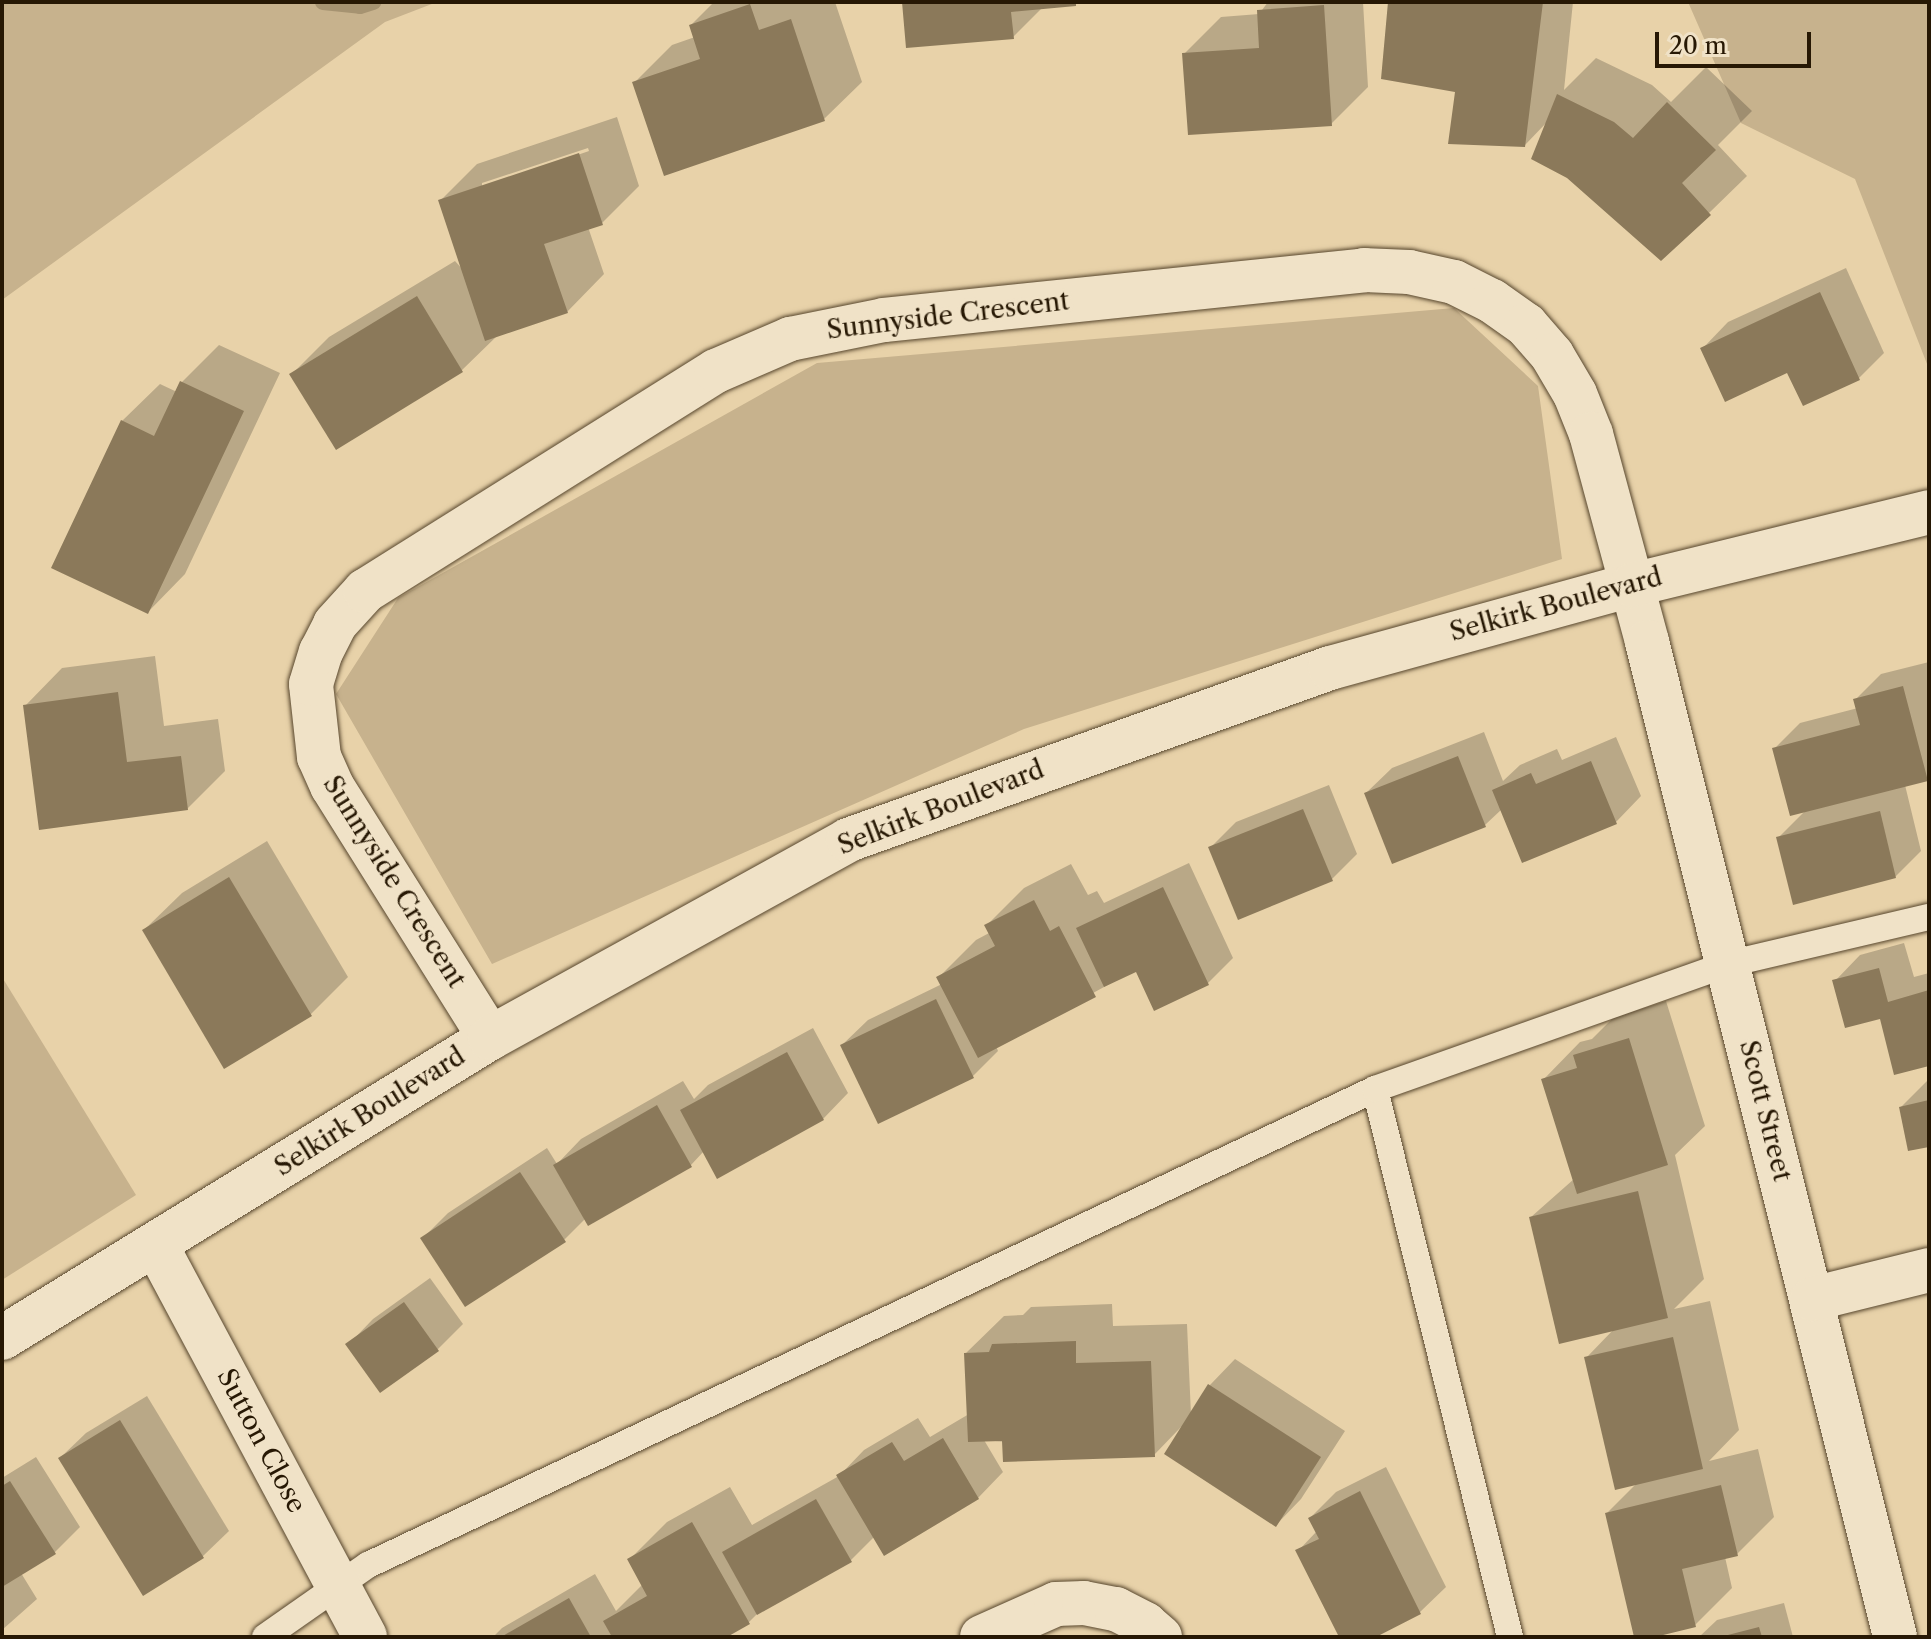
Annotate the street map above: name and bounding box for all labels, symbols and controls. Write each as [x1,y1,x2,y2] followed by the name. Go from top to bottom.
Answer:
[1659,16,1815,66] scale bar
[1669,31,1727,60] text: 20 m
[825,286,1071,346] street label: Sunnyside Crescent
[1446,562,1666,648] street label: Selkirk Boulevard
[833,754,1049,862] street label: Selkirk Boulevard
[316,770,472,994] street label: Sunnyside Crescent
[1732,1037,1798,1185] street label: Scott Street
[269,1041,471,1183] street label: Selkirk Boulevard
[210,1364,312,1518] street label: Sutton Close

